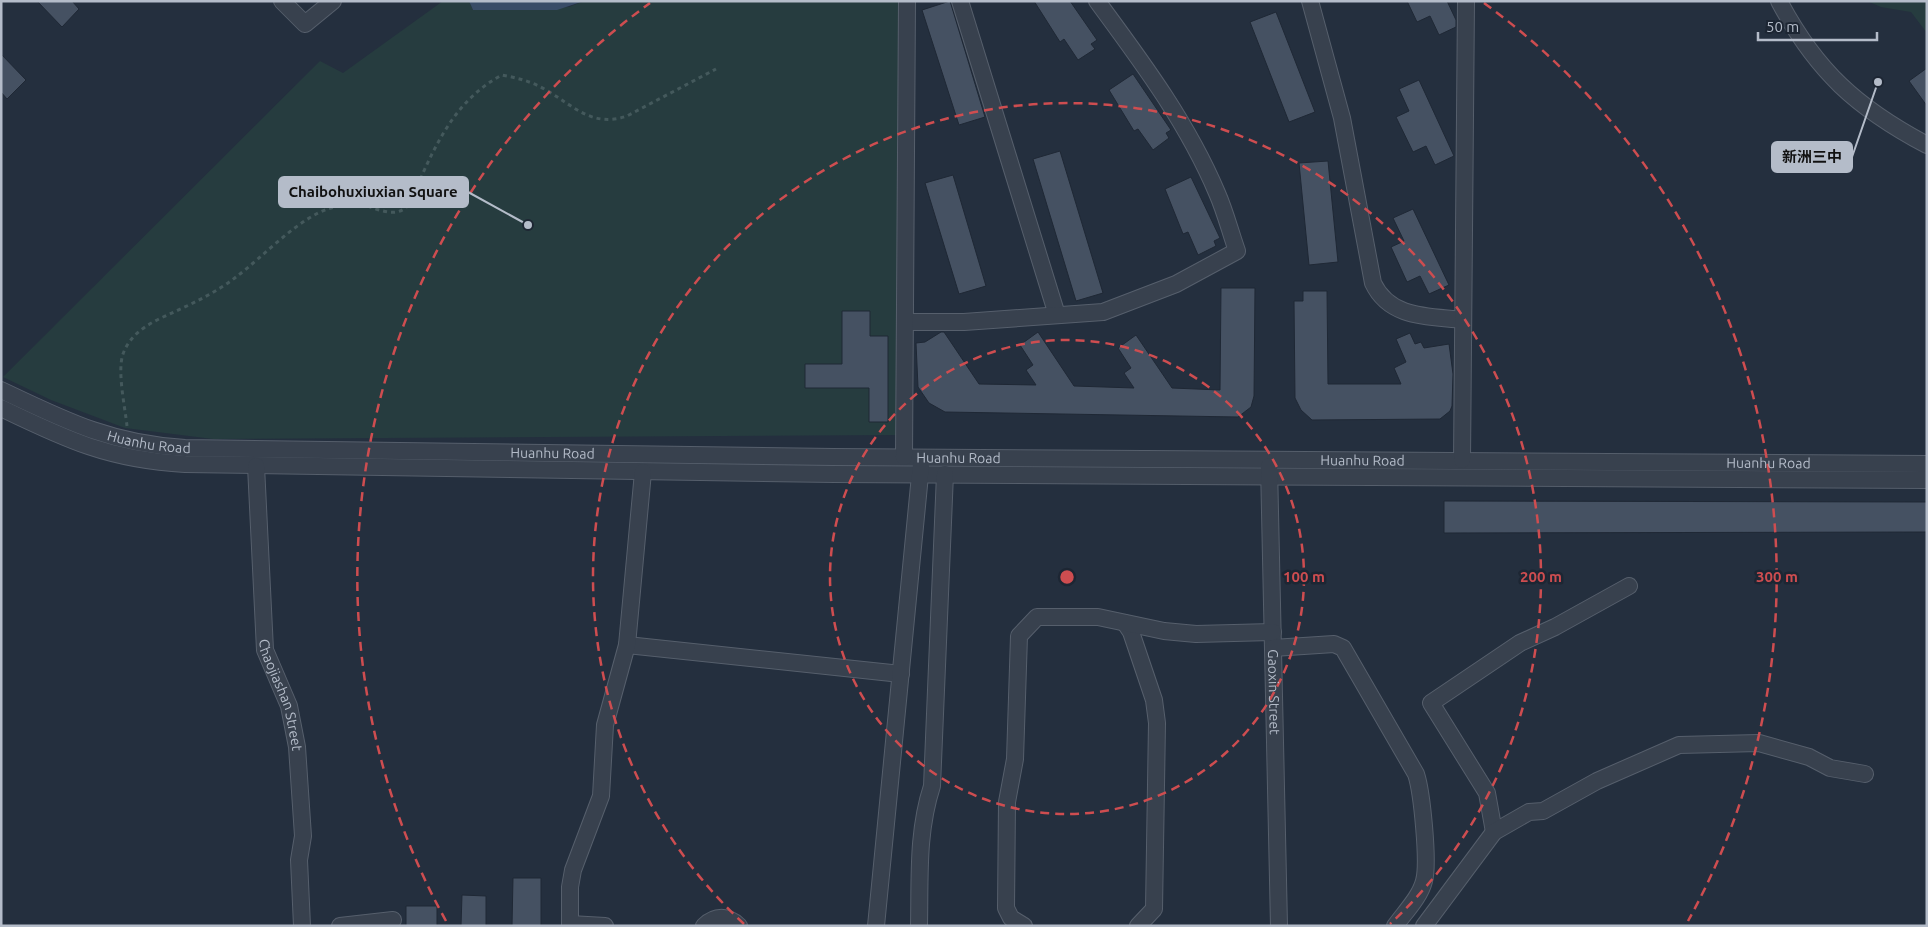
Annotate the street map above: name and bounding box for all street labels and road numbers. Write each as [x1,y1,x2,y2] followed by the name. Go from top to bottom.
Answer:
[105,427,191,456] street label: Huanhu Road
[510,445,595,462] street label: Huanhu Road
[916,450,1001,466] street label: Huanhu Road
[1320,452,1405,469] street label: Huanhu Road
[1726,455,1811,471] street label: Huanhu Road
[256,639,305,752] street label: Chaojiashan Street
[1265,649,1283,735] street label: Gaoxin Street

